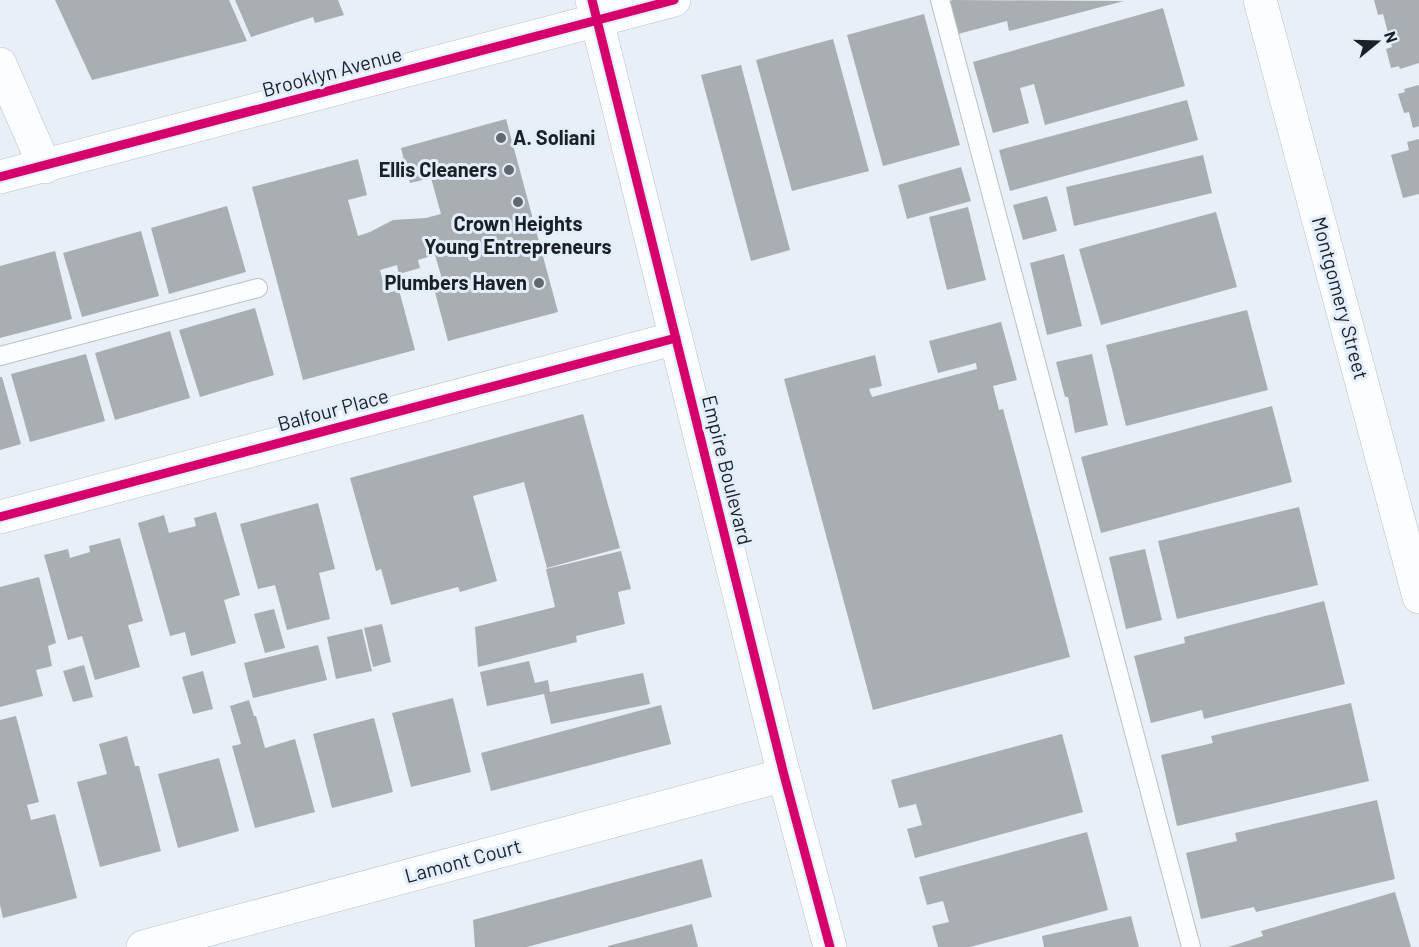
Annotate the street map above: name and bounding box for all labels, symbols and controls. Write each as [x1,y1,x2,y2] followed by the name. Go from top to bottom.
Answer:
[1347,12,1407,72] north arrow
[1381,29,1402,45] text: N
[259,41,404,101] street label: Brooklyn Avenue
[513,125,595,149] place label: A. Soliani
[494,131,508,145] marker: A. Soliani
[379,157,497,181] place label: Ellis Cleaners
[502,163,516,177] marker: Ellis Cleaners
[511,195,525,209] marker: Crown Heights Young Entrepreneurs
[424,211,612,258] place label: Crown Heights Young Entrepreneurs
[1308,214,1374,382] street label: Montgomery Street
[384,270,527,294] place label: Plumbers Haven
[532,276,546,290] marker: Plumbers Haven
[275,383,391,435] street label: Balfour Place
[698,392,758,547] street label: Empire Boulevard
[402,833,524,887] street label: Lamont Court

